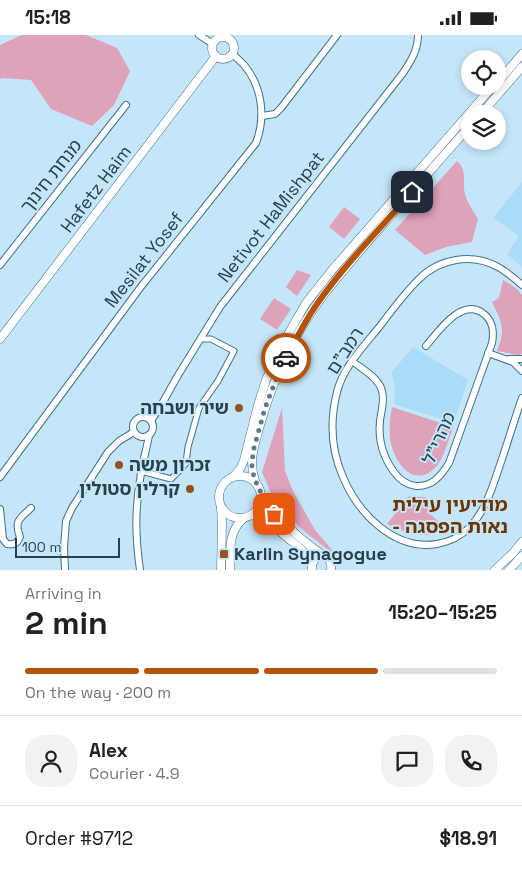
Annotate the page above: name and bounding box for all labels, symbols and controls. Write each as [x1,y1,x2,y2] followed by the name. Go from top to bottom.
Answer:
[25,5,71,30] text: 15:18
[461,50,506,150] map controls
[461,50,506,95] button: locate
[461,105,506,150] button: layers
[15,134,86,217] street label: מנחת חינוך
[55,140,136,237] street label: Hafetz Haim
[212,146,329,287] street label: Netivot HaMishpat
[391,171,433,213] pin
[398,178,426,206] icon: home
[99,207,188,312] street label: Mesilat Yosef
[321,323,368,379] street label: רמב"ם
[261,333,311,383] courier
[272,344,300,372] icon: car
[140,396,229,419] place label: שיר ושבחה
[233,402,245,414] marker: שיר ושבחה
[417,408,460,468] street label: מהרי"ל
[129,453,211,476] place label: זכרון משה
[113,459,125,471] marker: זכרון משה
[79,477,180,500] place label: קרלין סטולין
[184,483,196,495] marker: קרלין סטולין
[392,492,508,539] district label: מודיעין עילית - נאות הפסגה
[253,493,295,535] pin
[260,500,288,528] icon: bag
[15,535,120,558] scale bar
[22,538,61,556] text: 100 m
[234,542,387,565] place label: Karlin Synagogue
[218,548,230,560] marker: Karlin Synagogue
[25,583,102,604] text: Arriving in
[388,600,497,625] text: 15:20–15:25
[25,603,108,643] text: 2 min
[25,682,171,703] text: On the way · 200 m
[25,735,77,787] button: person
[381,735,433,787] button: chat
[445,735,497,787] button: phone
[89,738,128,763] text: Alex
[89,763,179,784] text: Courier · 4.9
[25,826,133,851] text: Order #9712
[440,826,497,851] text: $18.91

